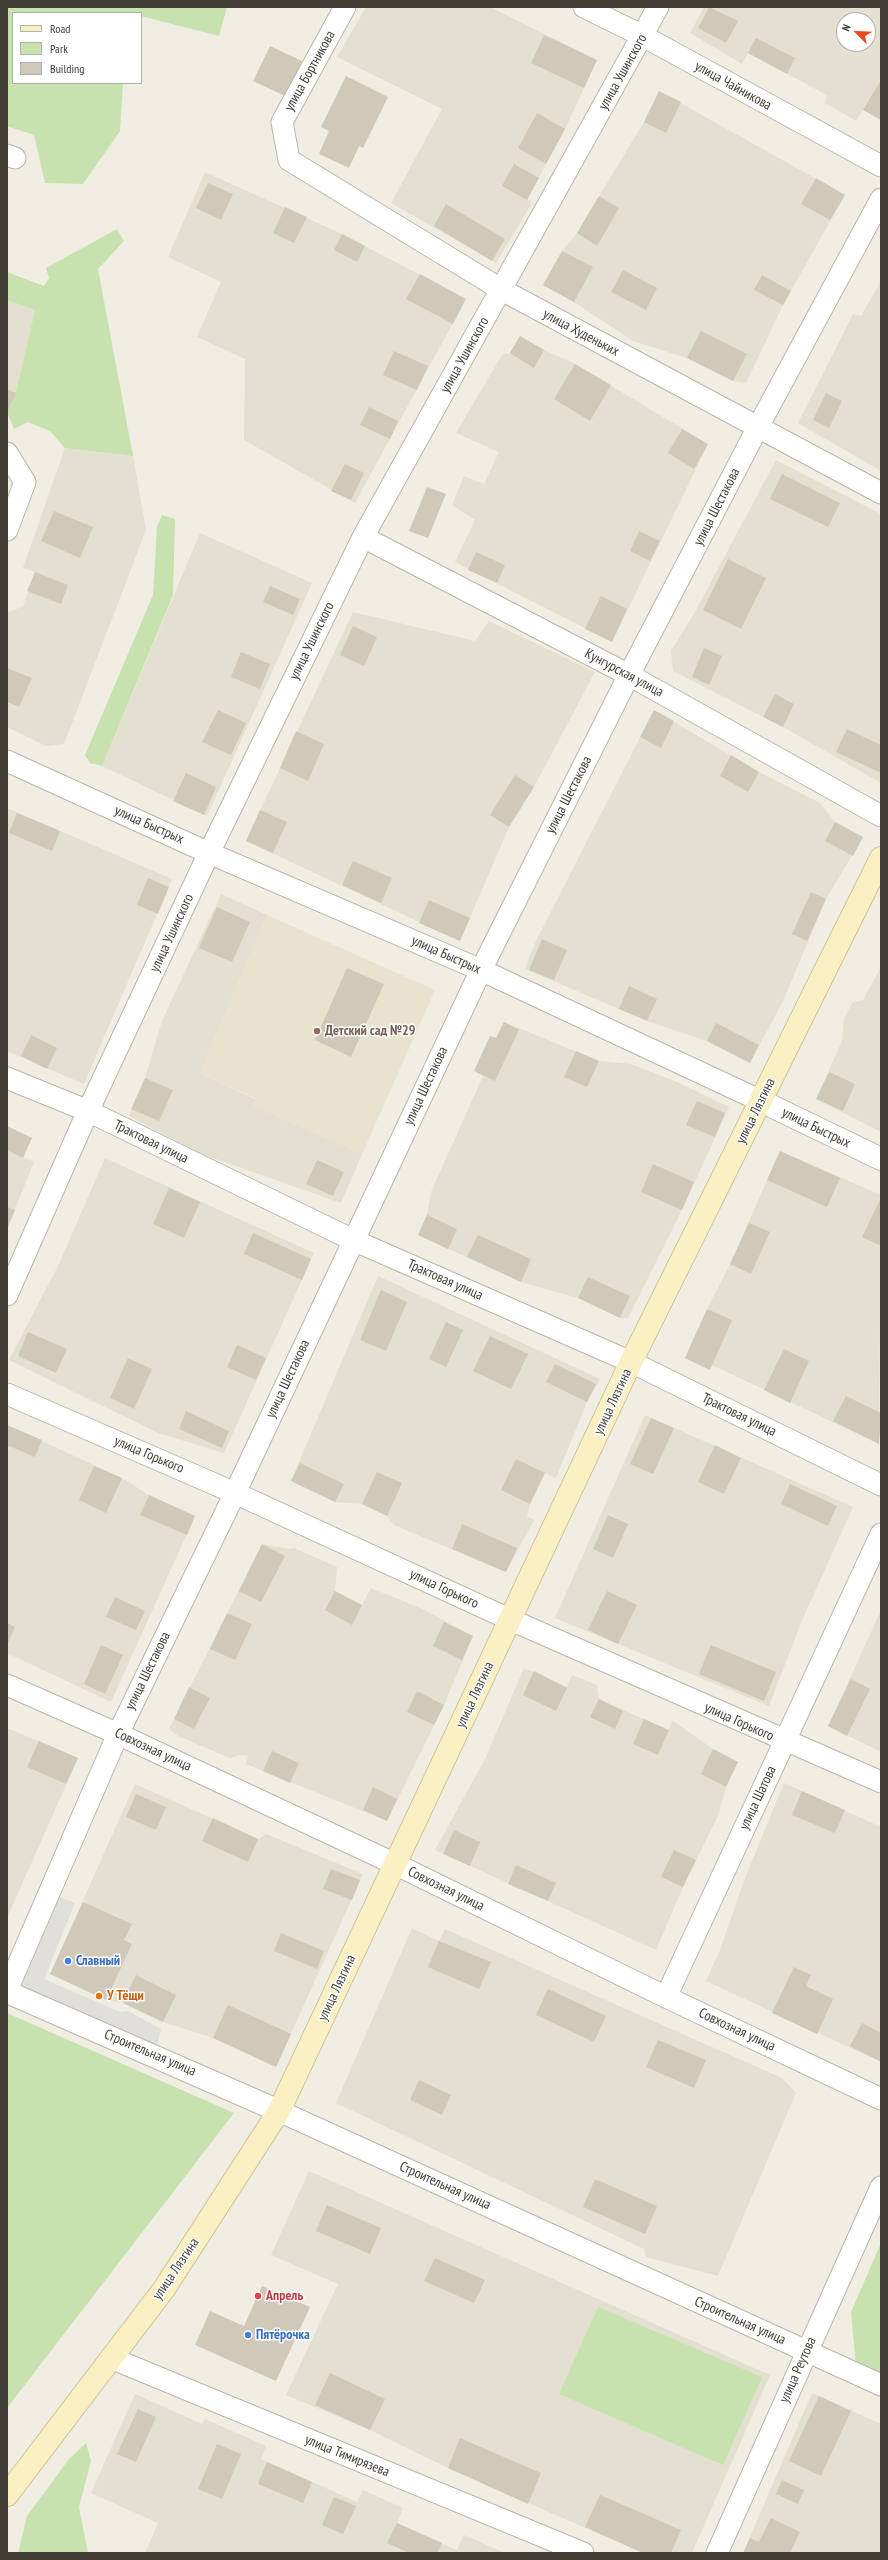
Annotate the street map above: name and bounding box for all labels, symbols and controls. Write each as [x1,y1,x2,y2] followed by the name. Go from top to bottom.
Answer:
[12,12,142,84] legend
[836,12,876,52] north arrow
[50,21,70,36] text: Road
[838,22,854,33] text: N
[281,28,339,114] street label: улица Бортникова
[595,31,651,113] street label: улица Ушинского
[50,41,68,56] text: Park
[692,58,774,114] street label: улица Чайникова
[50,61,85,76] text: Building
[540,306,622,360] street label: улица Худеньких
[437,314,493,396] street label: улица Ушинского
[690,465,744,549] street label: улица Шестакова
[286,599,338,683] street label: улица Ушинского
[582,645,666,701] street label: Кунгурская улица
[542,753,596,837] street label: улица Шестакова
[112,802,186,848] street label: улица Быстрых
[147,891,197,975] street label: улица Ушинского
[409,932,483,978] street label: улица Быстрых
[325,1023,415,1039] place label: Детский сад №29
[312,1026,322,1036] marker: Детский сад №29
[400,1044,452,1128] street label: улица Шестакова
[733,1075,779,1147] street label: улица Лязгина
[779,1104,853,1152] street label: улица Быстрых
[111,1117,191,1167] street label: Трактовая улица
[405,1256,485,1304] street label: Трактовая улица
[262,1337,314,1421] street label: улица Шестакова
[590,1366,636,1438] street label: улица Лязгина
[699,1390,779,1440] street label: Трактовая улица
[112,1433,186,1477] street label: улица Горького
[407,1566,481,1612] street label: улица Горького
[122,1629,174,1713] street label: улица Шестакова
[452,1659,498,1731] street label: улица Лязгина
[702,1699,776,1745] street label: улица Горького
[112,1725,194,1775] street label: Совхозная улица
[736,1763,780,1833] street label: улица Шатова
[405,1863,487,1915] street label: Совхозная улица
[314,1952,360,2024] street label: улица Лязгина
[76,1953,120,1969] place label: Славный
[63,1956,73,1966] marker: Славный
[107,1988,144,2004] place label: У Тёщи
[94,1991,104,2001] marker: У Тёщи
[696,2005,778,2055] street label: Совхозная улица
[102,2026,198,2080] street label: Строительная улица
[397,2158,493,2214] street label: Строительная улица
[149,2235,203,2303] street label: улица Лязгина
[266,2288,303,2304] place label: Апрель
[253,2291,263,2301] marker: Апрель
[692,2293,788,2349] street label: Строительная улица
[256,2327,310,2343] place label: Пятёрочка
[243,2330,253,2340] marker: Пятёрочка
[776,2335,820,2405] street label: улица Реутова
[302,2431,392,2481] street label: улица Тимирязева

